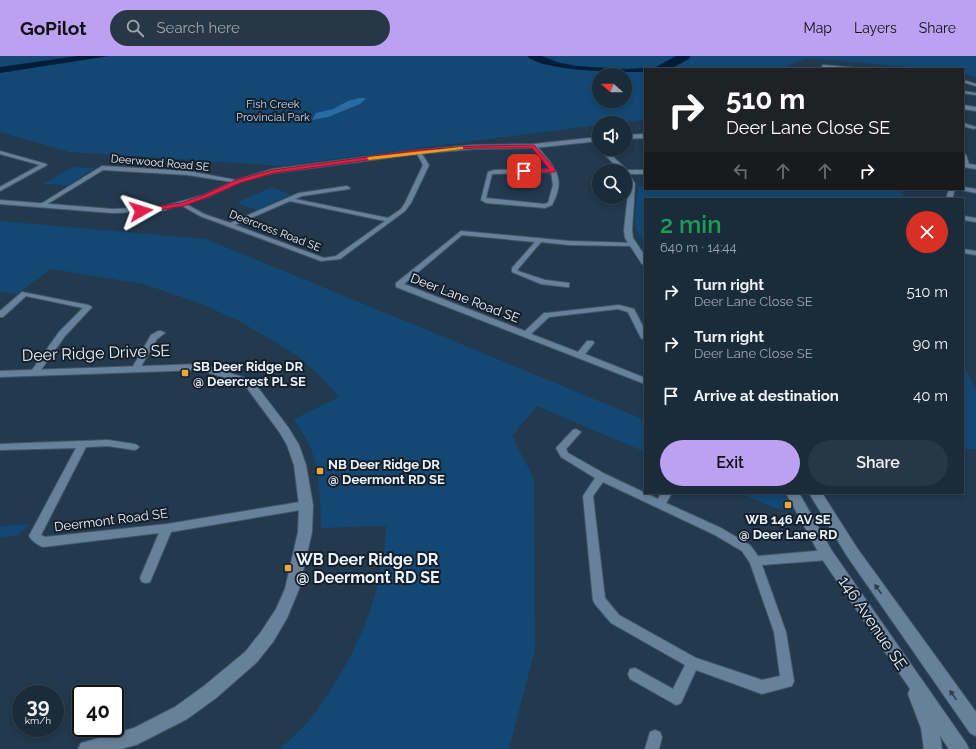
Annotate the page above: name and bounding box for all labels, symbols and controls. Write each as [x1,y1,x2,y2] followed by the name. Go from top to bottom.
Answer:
[110,10,390,46] search box
[20,17,86,39] text: GoPilot
[124,17,146,39] icon: search
[156,19,240,37] text: Search here
[804,20,832,36] text: Map
[854,20,897,36] text: Layers
[919,20,956,36] text: Share
[592,68,632,108] north arrow
[592,68,632,204] map controls
[726,83,805,116] text: 510 m
[660,84,712,136] icon: right
[236,98,310,124] park label: Fish Creek Provincial Park
[592,116,632,156] button: sound
[726,117,890,138] text: Deer Lane Close SE
[110,152,210,174] street label: Deerwood Road SE
[507,154,541,188] pin
[513,160,535,182] icon: arrive
[730,160,752,182] icon: left
[772,160,794,182] icon: ahead
[814,160,836,182] icon: ahead
[856,160,878,182] icon: right
[592,164,632,204] button: search
[120,190,162,232] position arrow
[228,208,323,255] street label: Deercross Road SE
[660,210,722,239] text: 2 min
[906,211,948,253] button: close
[660,240,737,255] text: 640 m · 14:44
[408,270,522,326] street label: Deer Lane Road SE
[694,276,764,294] text: Turn right
[660,281,682,303] icon: right
[907,283,948,301] text: 510 m
[694,294,813,309] text: Deer Lane Close SE
[694,328,764,346] text: Turn right
[660,333,682,355] icon: right
[912,335,948,353] text: 90 m
[21,341,171,365] street label: Deer Ridge Drive SE
[694,346,813,361] text: Deer Lane Close SE
[193,359,306,389] place label: SB Deer Ridge DR @ Deercrest PL SE
[180,368,190,378] marker: SB Deer Ridge DR @ Deercrest PL SE
[660,385,682,407] icon: arrive
[694,387,839,405] text: Arrive at destination
[913,387,948,405] text: 40 m
[660,440,800,486] button: Exit
[808,440,948,486] button: Share
[328,457,445,487] place label: NB Deer Ridge DR @ Deermont RD SE
[315,466,325,476] marker: NB Deer Ridge DR @ Deermont RD SE
[783,500,793,510] marker: WB 146 AV SE @ Deer Lane RD
[53,506,169,534] street label: Deermont Road SE
[739,512,837,542] place label: WB 146 AV SE @ Deer Lane RD
[296,550,440,587] place label: WB Deer Ridge DR @ Deermont RD SE
[283,563,293,573] marker: WB Deer Ridge DR @ Deermont RD SE
[835,573,911,673] street label: 146 Avenue SE
[874,584,882,595] one-way arrow
[72,685,124,737] speed limit sign: 40
[949,690,958,701] one-way arrow
[27,694,49,718] text: 39
[25,715,51,726] text: km/h

